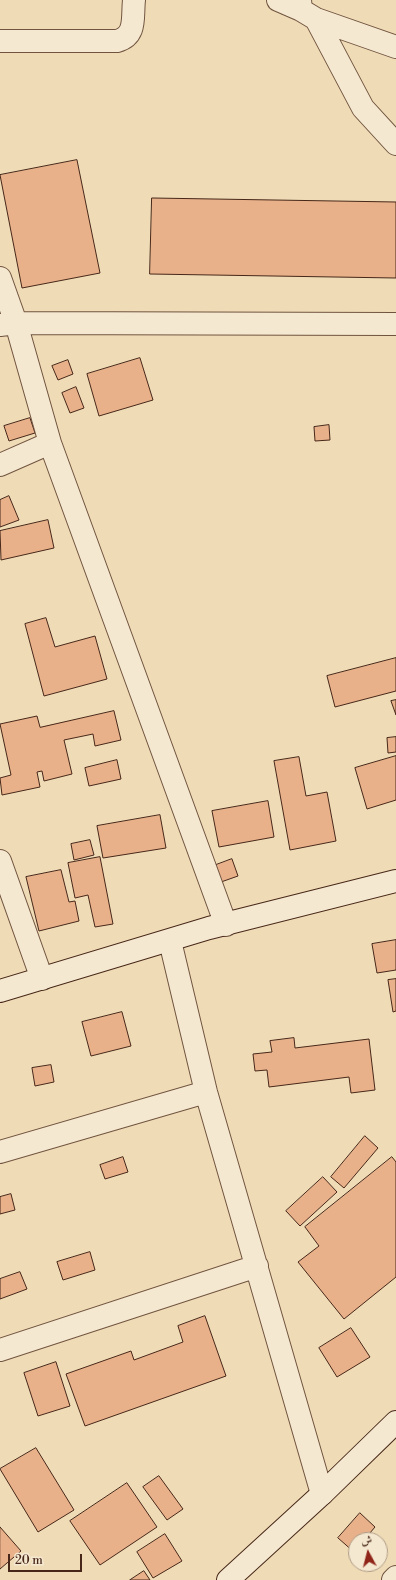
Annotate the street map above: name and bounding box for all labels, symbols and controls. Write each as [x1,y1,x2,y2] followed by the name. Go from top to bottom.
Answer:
[348,1532,388,1572] north arrow
[360,1533,373,1549] text: ش
[10,1546,84,1572] scale bar
[15,1553,43,1568] text: 20 m

